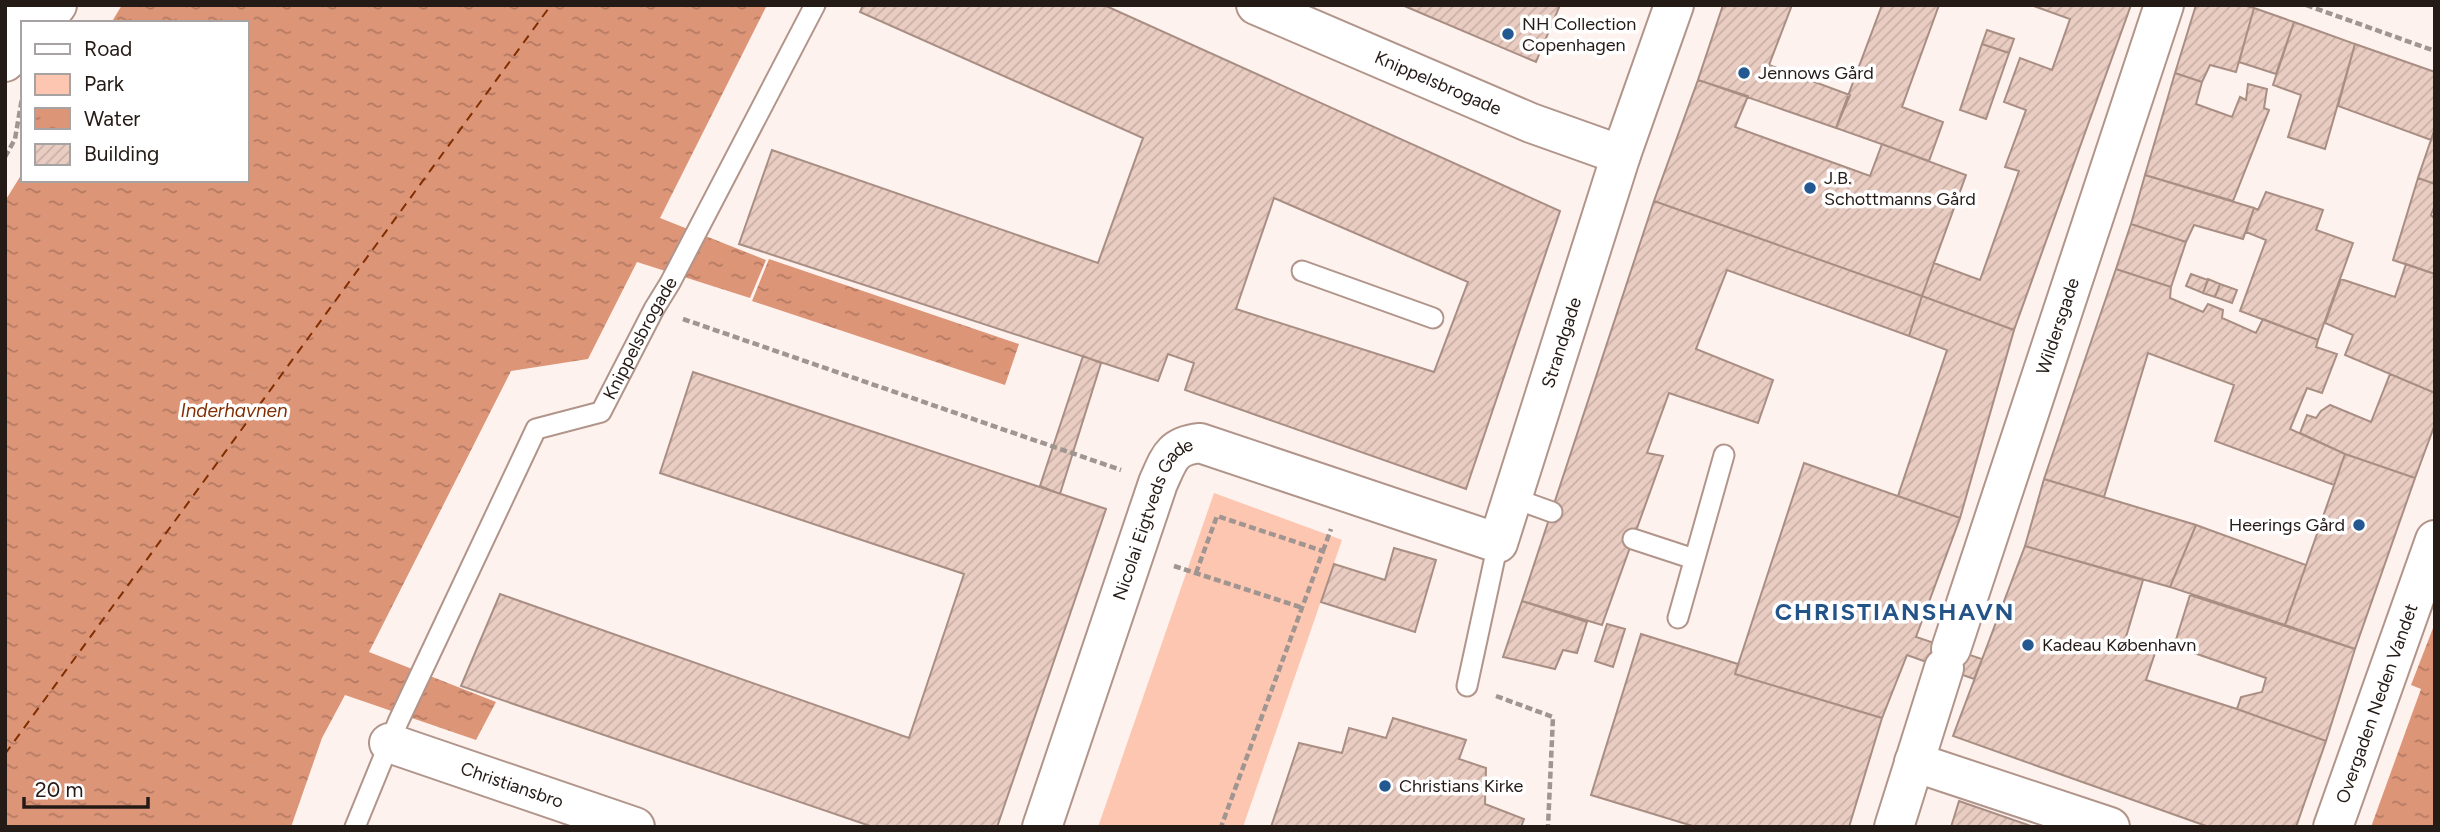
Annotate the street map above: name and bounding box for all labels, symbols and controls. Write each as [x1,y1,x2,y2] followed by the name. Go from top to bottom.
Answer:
[1522,13,1636,56] place label: NH Collection Copenhagen
[21,21,248,182] legend
[1500,26,1516,42] marker: NH Collection Copenhagen
[84,36,132,61] text: Road
[1371,46,1505,120] street label: Knippelsbrogade
[1758,62,1874,84] place label: Jennows Gård
[1736,65,1752,81] marker: Jennows Gård
[84,71,125,96] text: Park
[84,106,140,131] text: Water
[84,141,159,166] text: Building
[1824,167,1976,210] place label: J.B. Schottmanns Gård
[1802,180,1818,196] marker: J.B. Schottmanns Gård
[598,273,682,403] street label: Knippelsbrogade
[2032,275,2084,377] street label: Wildersgade
[1537,294,1586,391] street label: Strandgade
[180,399,288,422] water label: Inderhavnen
[1108,433,1196,603] street label: Nicolai Eigtveds Gade
[2229,514,2345,536] place label: Heerings Gård
[2351,517,2367,533] marker: Heerings Gård
[1775,597,2015,626] district label: CHRISTIANSHAVN
[2331,601,2423,806] street label: Overgaden Neden Vandet
[2042,634,2196,656] place label: Kadeau København
[2020,637,2036,653] marker: Kadeau København
[458,757,566,813] street label: Christiansbro
[24,766,149,810] scale bar
[1399,775,1523,797] place label: Christians Kirke
[35,777,83,802] text: 20 m
[1377,778,1393,794] marker: Christians Kirke

